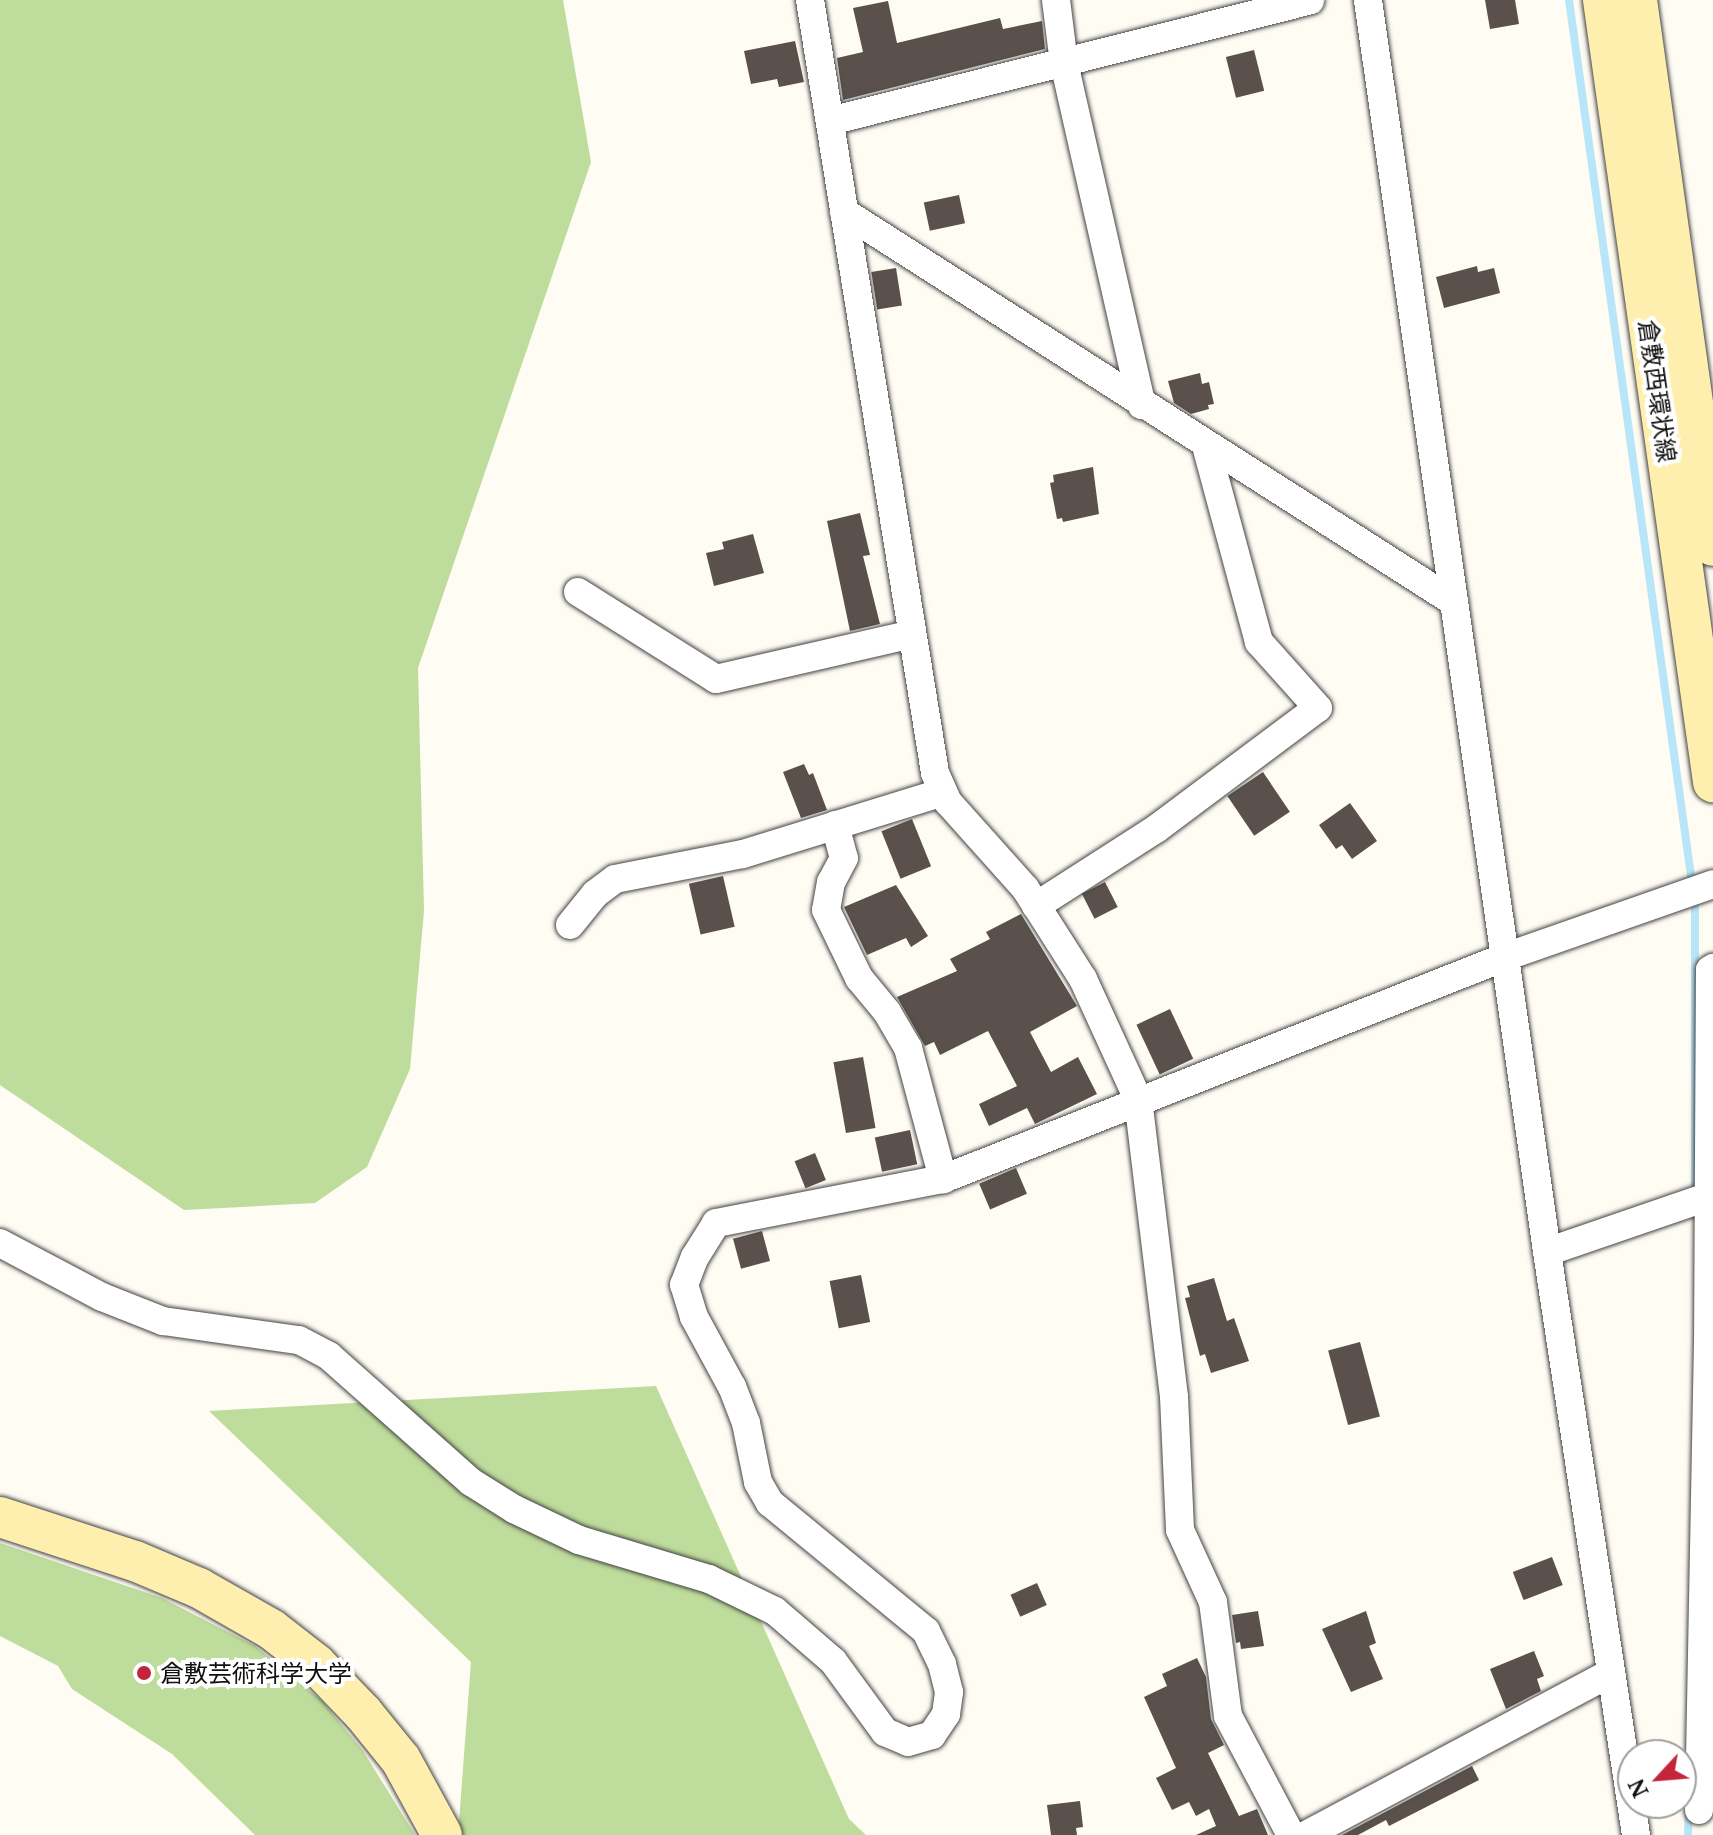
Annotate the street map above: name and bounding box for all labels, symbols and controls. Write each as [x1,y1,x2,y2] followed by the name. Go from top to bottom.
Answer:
[1634,318,1682,464] street label: 倉敷西環状線
[160,1659,352,1687] place label: 倉敷芸術科学大学
[135,1664,153,1682] marker: 倉敷芸術科学大学
[1617,1739,1697,1819] north arrow
[1620,1774,1655,1803] text: N

